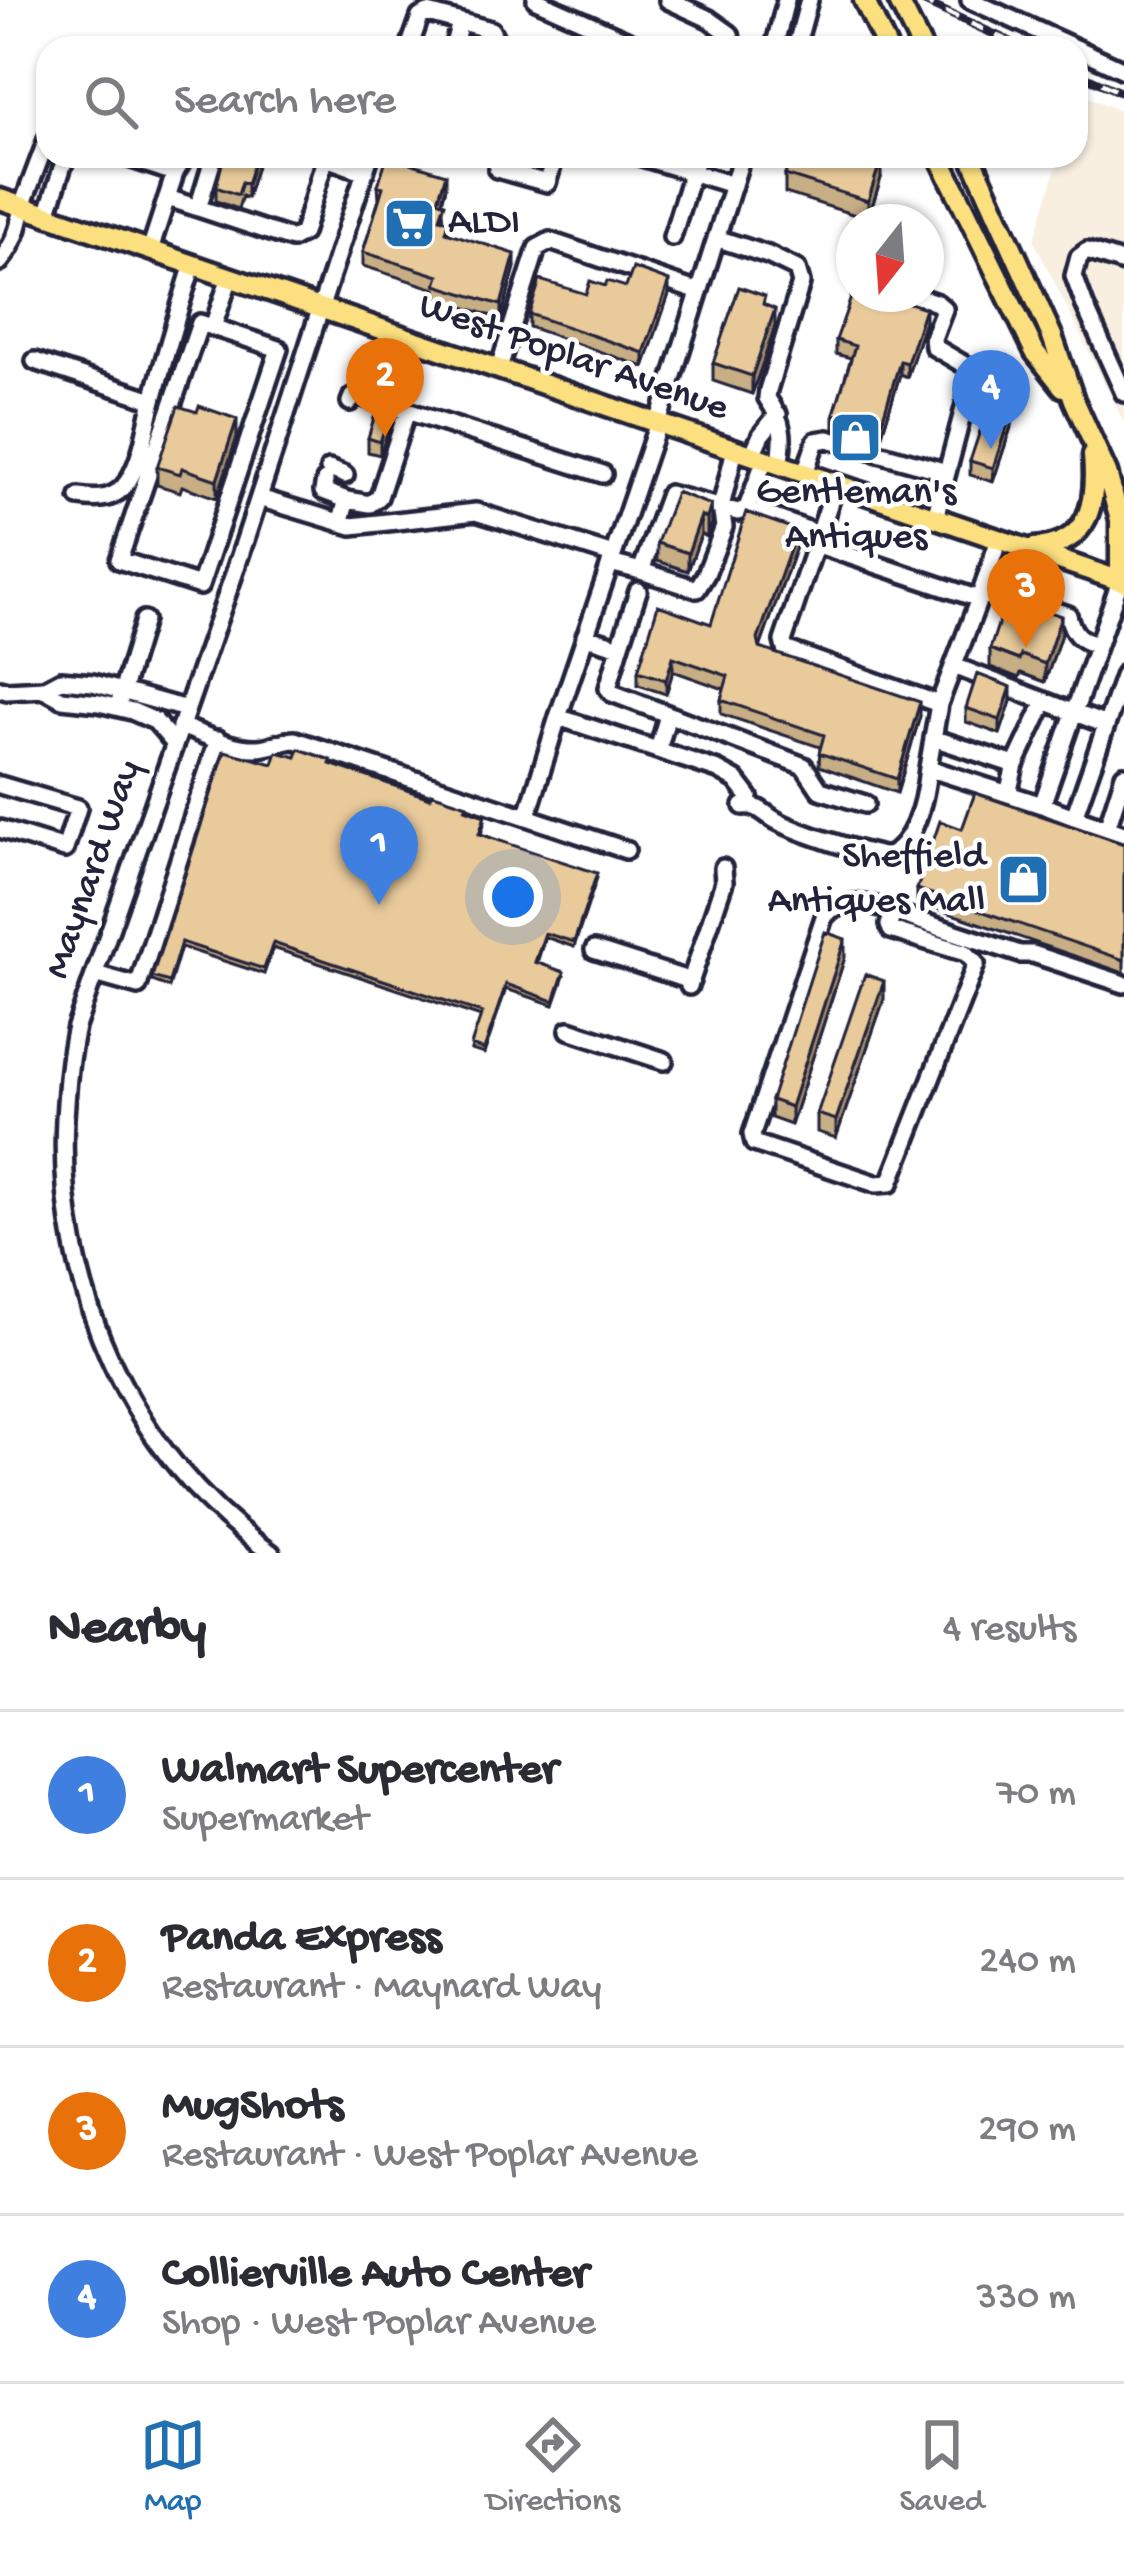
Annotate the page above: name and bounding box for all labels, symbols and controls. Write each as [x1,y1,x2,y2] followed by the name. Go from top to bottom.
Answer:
[36,36,1088,168] search box
[78,69,144,135] icon: search
[174,76,396,129] text: Search here
[381,196,437,252] supermarket icon: ALDI
[448,201,520,247] place label: ALDI
[836,204,944,312] north arrow
[412,284,735,434] street label: West Poplar Avenue
[346,338,424,437] pin: 2
[952,350,1030,449] pin: 4
[828,409,884,465] shop icon: Gentleman's Antiques
[756,471,958,562] place label: Gentleman's Antiques
[987,549,1065,648] pin: 3
[36,755,154,985] street label: Maynard Way
[340,806,418,905] pin: 1
[768,835,988,926] place label: Sheffield Antiques Mall
[996,852,1052,908] shop icon: Sheffield Antiques Mall
[483,867,543,927] your location
[48,1601,206,1661] text: Nearby
[943,1608,1076,1654] text: 4 results
[162,1745,558,1798] text: Walmart Supercenter
[79,1772,95,1818] text: 1
[997,1772,1076,1818] text: 70 m
[162,1798,368,1844] text: Supermarket
[162,1913,441,1966] text: Panda Express
[77,1940,97,1986] text: 2
[979,1940,1076,1986] text: 240 m
[162,1966,601,2012] text: Restaurant · Maynard Way
[162,2081,343,2134] text: MugShots
[77,2108,97,2154] text: 3
[978,2108,1076,2154] text: 290 m
[162,2134,698,2180] text: Restaurant · West Poplar Avenue
[162,2249,588,2302] text: Collierville Auto Center
[78,2276,96,2322] text: 4
[976,2276,1076,2322] text: 330 m
[162,2302,596,2348] text: Shop · West Poplar Avenue
[140,2412,206,2522] tab: Map
[486,2412,620,2522] tab: Directions
[900,2412,984,2522] tab: Saved

